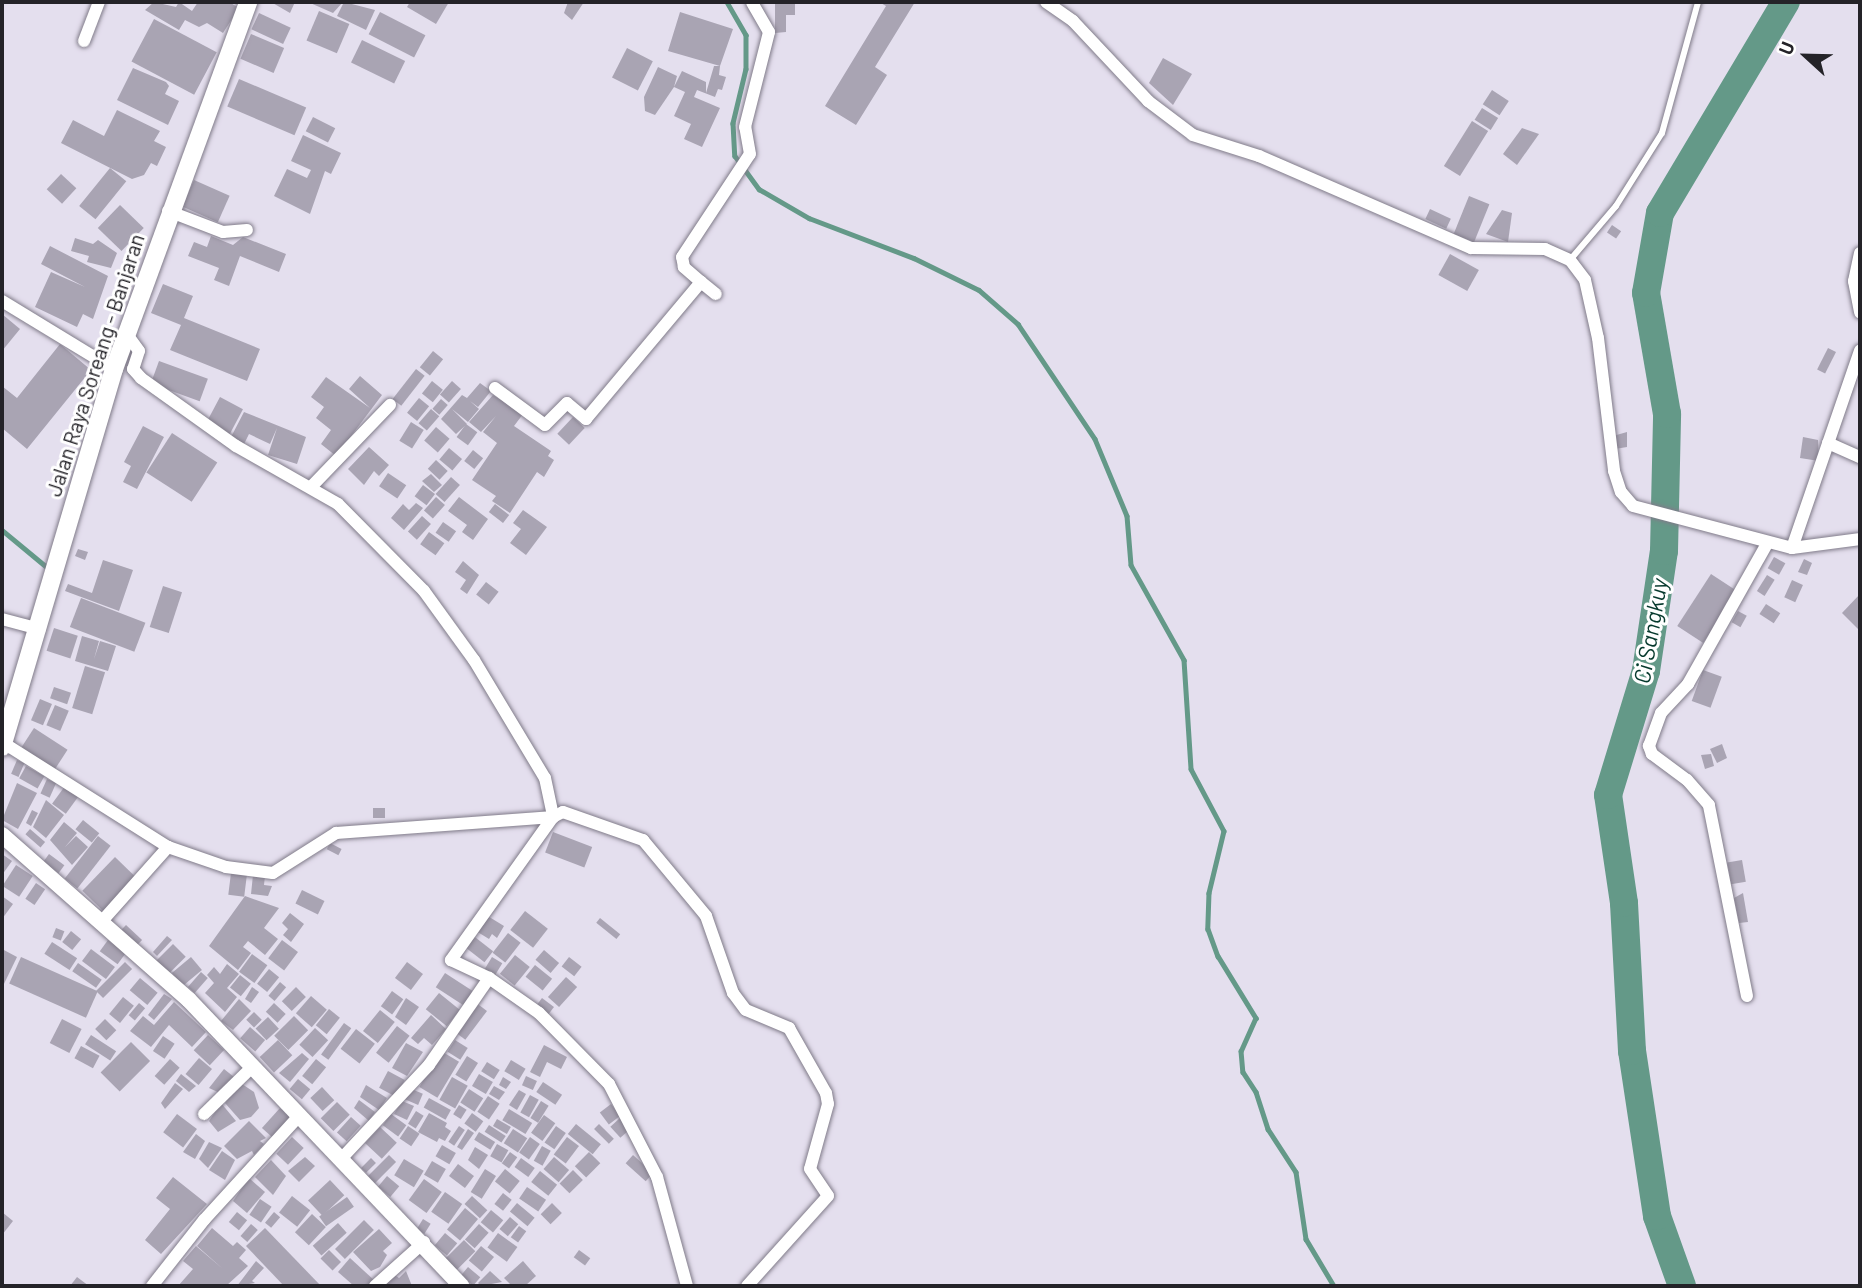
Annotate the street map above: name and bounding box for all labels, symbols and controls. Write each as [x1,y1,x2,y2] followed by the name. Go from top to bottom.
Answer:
[1771,21,1841,91] north arrow
[1773,38,1799,58] text: U
[41,230,149,500] street label: Jalan Raya Soreang - Banjaran
[1627,576,1673,686] water label: Ci Sangkuy

